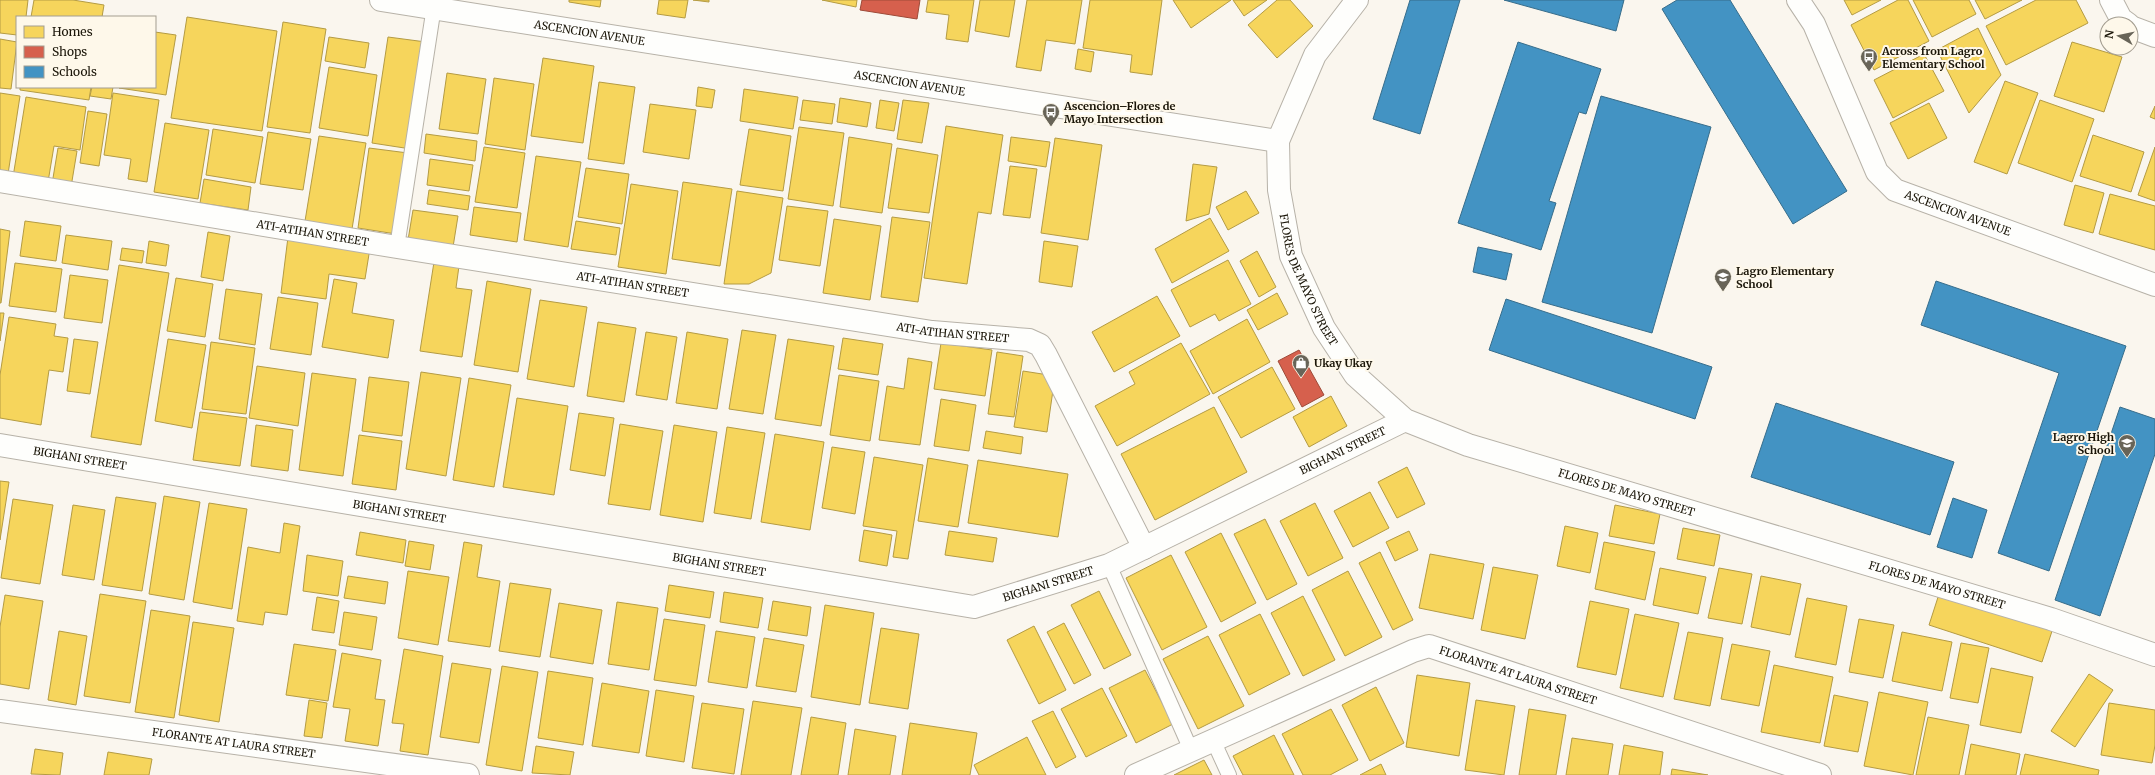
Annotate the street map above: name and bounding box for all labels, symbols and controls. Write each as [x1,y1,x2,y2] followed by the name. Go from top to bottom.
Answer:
[16,16,156,88] legend
[2099,16,2139,56] north arrow
[532,17,646,48] street label: ASCENCION AVENUE
[52,24,93,39] text: Homes
[2102,29,2117,40] text: N
[52,44,87,59] text: Shops
[1881,44,1985,71] place label: Across from Lagro Elementary School
[1859,47,1879,72] bus stop icon: Across from Lagro Elementary School
[52,64,97,79] text: Schools
[852,67,966,99] street label: ASCENCION AVENUE
[1063,99,1176,126] place label: Ascencion–Flores de Mayo Intersection
[1041,102,1061,127] bus stop icon: Ascencion–Flores de Mayo Intersection
[1902,187,2013,239] street label: ASCENCION AVENUE
[1276,213,1341,349] street label: FLORES DE MAYO STREET
[255,217,370,249] street label: ATI-ATIHAN STREET
[1736,264,1834,291] place label: Lagro Elementary School
[1713,267,1733,292] school or university icon: Lagro Elementary School
[575,268,690,300] street label: ATI-ATIHAN STREET
[894,319,1010,345] street label: ATI-ATIHAN STREET
[1291,353,1311,378] shop icon: Ukay Ukay
[1314,356,1373,370] place label: Ukay Ukay
[1297,423,1388,478] street label: BIGHANI STREET
[2053,430,2115,457] place label: Lagro High School
[2117,433,2137,458] school or university icon: Lagro High School
[32,444,128,473] street label: BIGHANI STREET
[1557,465,1697,519] street label: FLORES DE MAYO STREET
[352,497,448,526] street label: BIGHANI STREET
[671,550,767,579] street label: BIGHANI STREET
[1867,558,2007,612] street label: FLORES DE MAYO STREET
[1001,563,1096,605] street label: BIGHANI STREET
[1438,643,1599,708] street label: FLORANTE AT LAURA STREET
[151,725,317,761] street label: FLORANTE AT LAURA STREET

